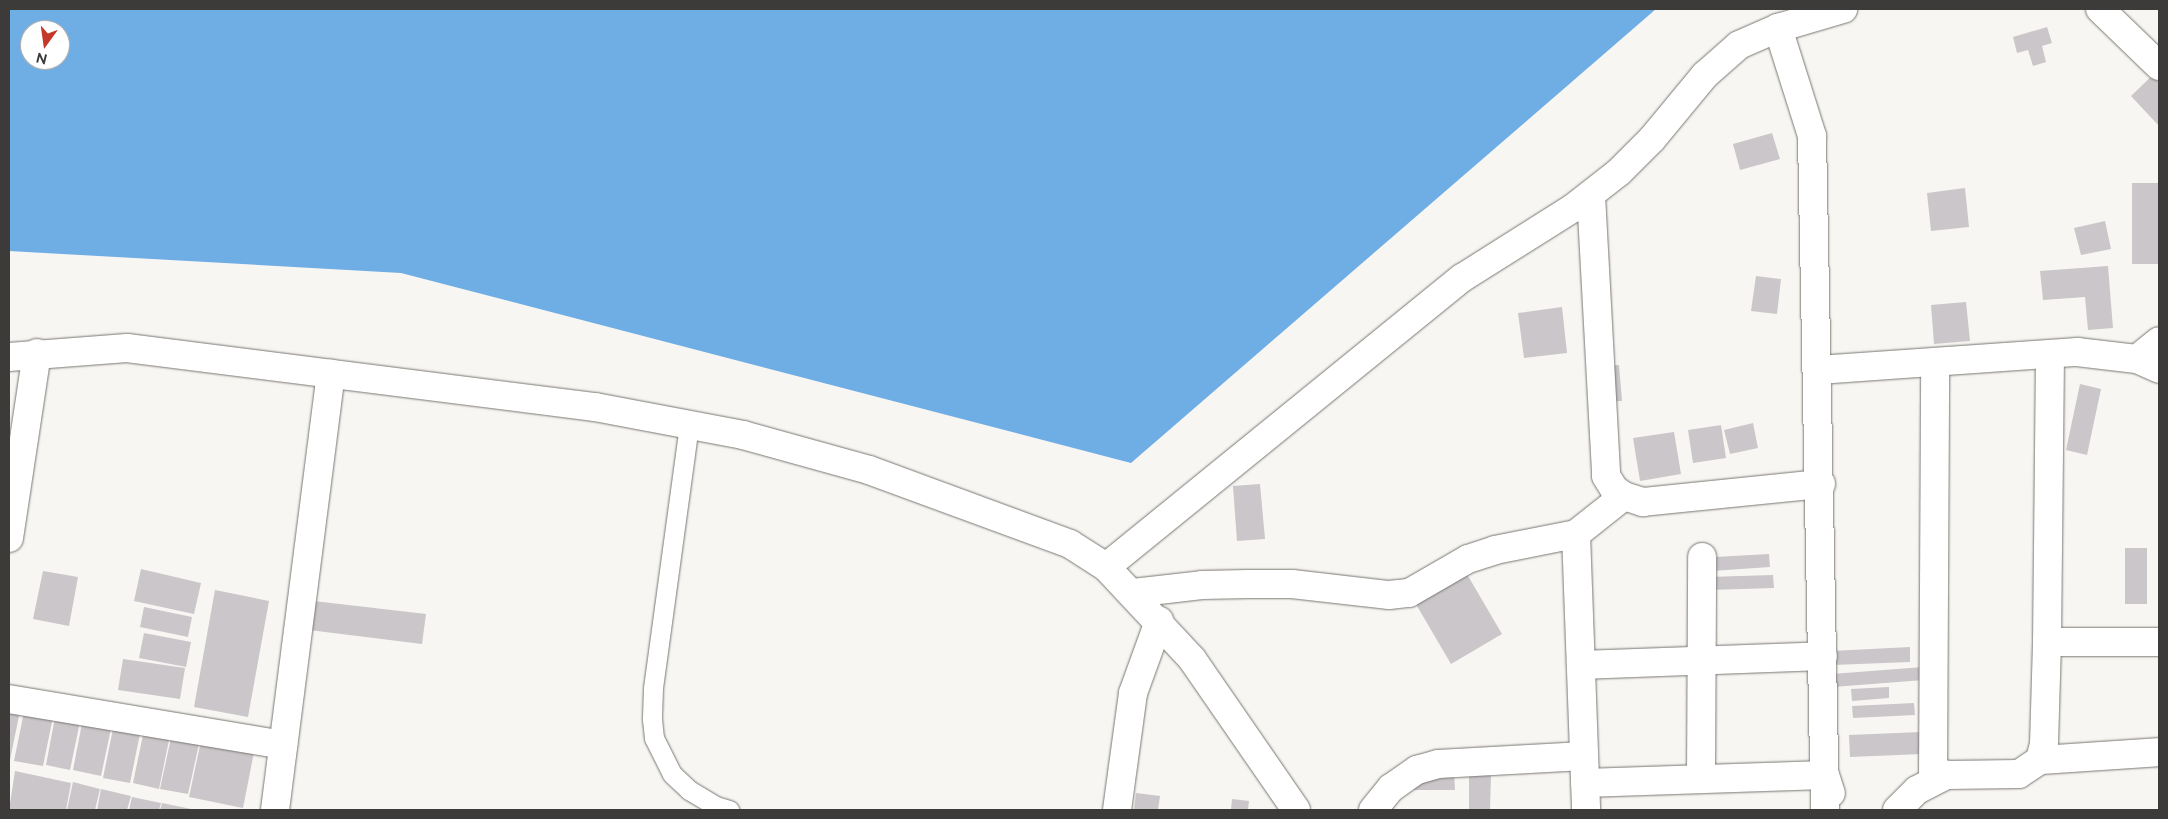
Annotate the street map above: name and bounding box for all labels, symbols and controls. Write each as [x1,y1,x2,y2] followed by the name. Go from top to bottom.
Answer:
[20,20,70,70] north arrow
[34,50,49,68] text: N

